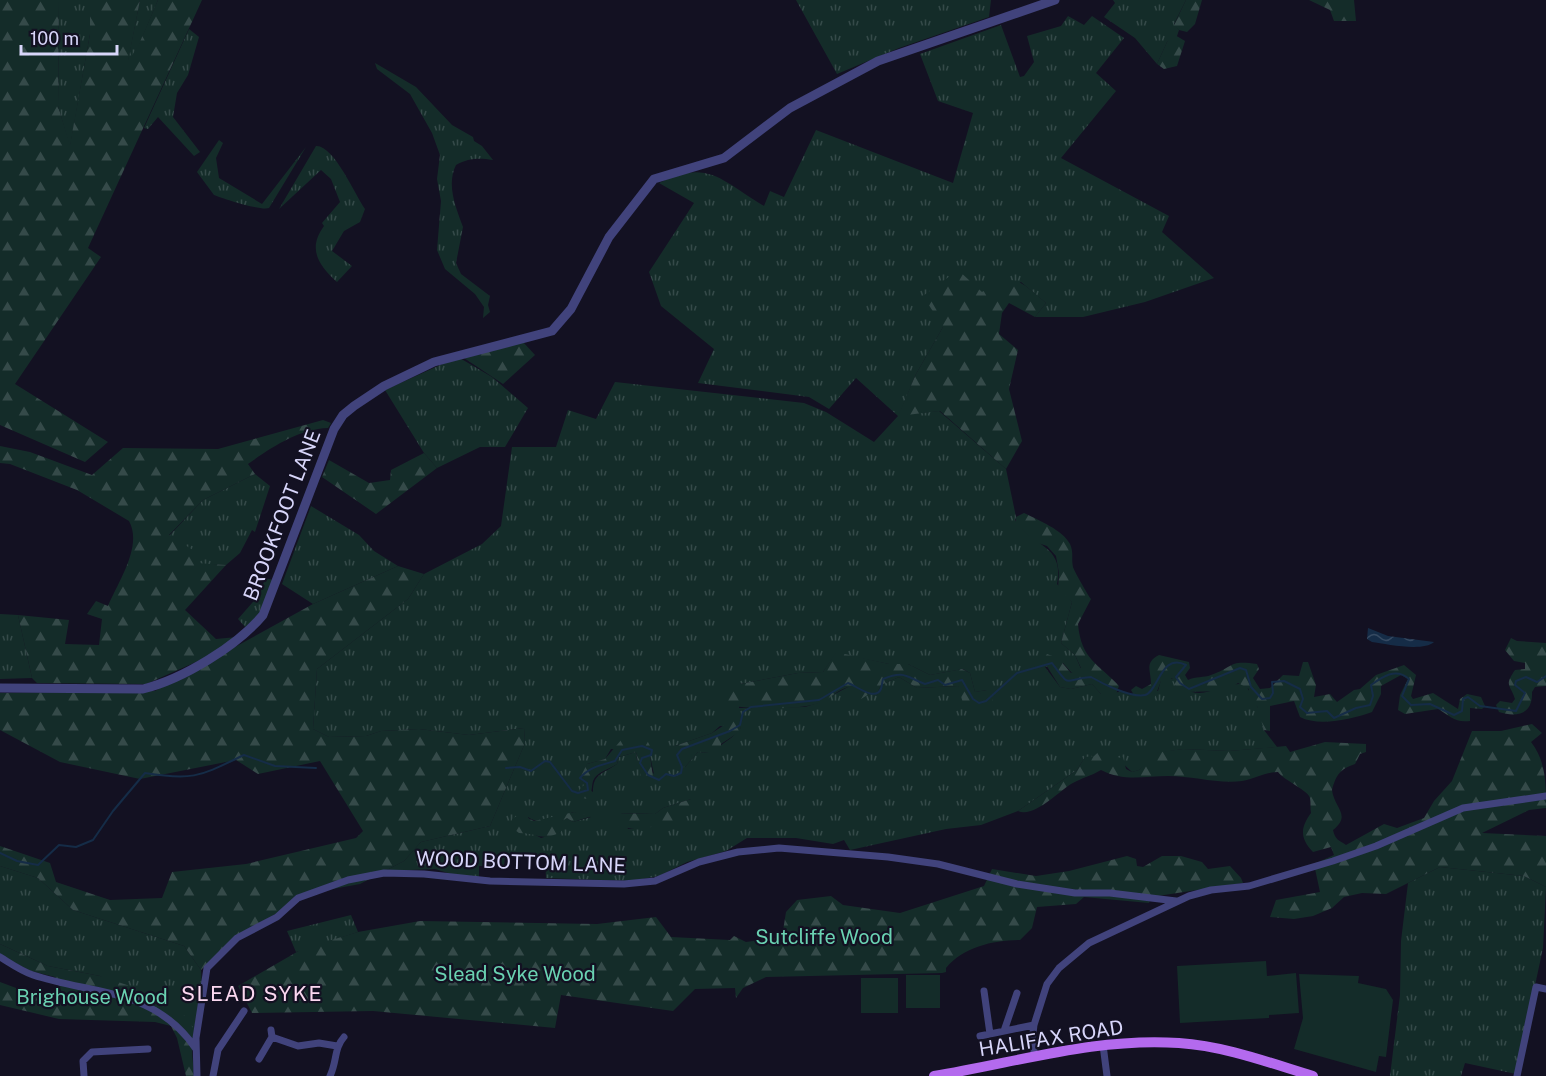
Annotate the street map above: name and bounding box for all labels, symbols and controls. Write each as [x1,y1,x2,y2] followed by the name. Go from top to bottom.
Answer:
[21,18,117,56] scale bar
[30,28,79,49] text: 100 m
[238,426,326,604] street label: BROOKFOOT LANE
[416,846,626,878] street label: WOOD BOTTOM LANE
[755,925,893,949] park label: Sutcliffe Wood
[434,962,596,986] park label: Slead Syke Wood
[181,981,323,1006] district label: SLEAD SYKE
[16,985,168,1009] park label: Brighouse Wood
[977,1015,1125,1061] street label: HALIFAX ROAD

